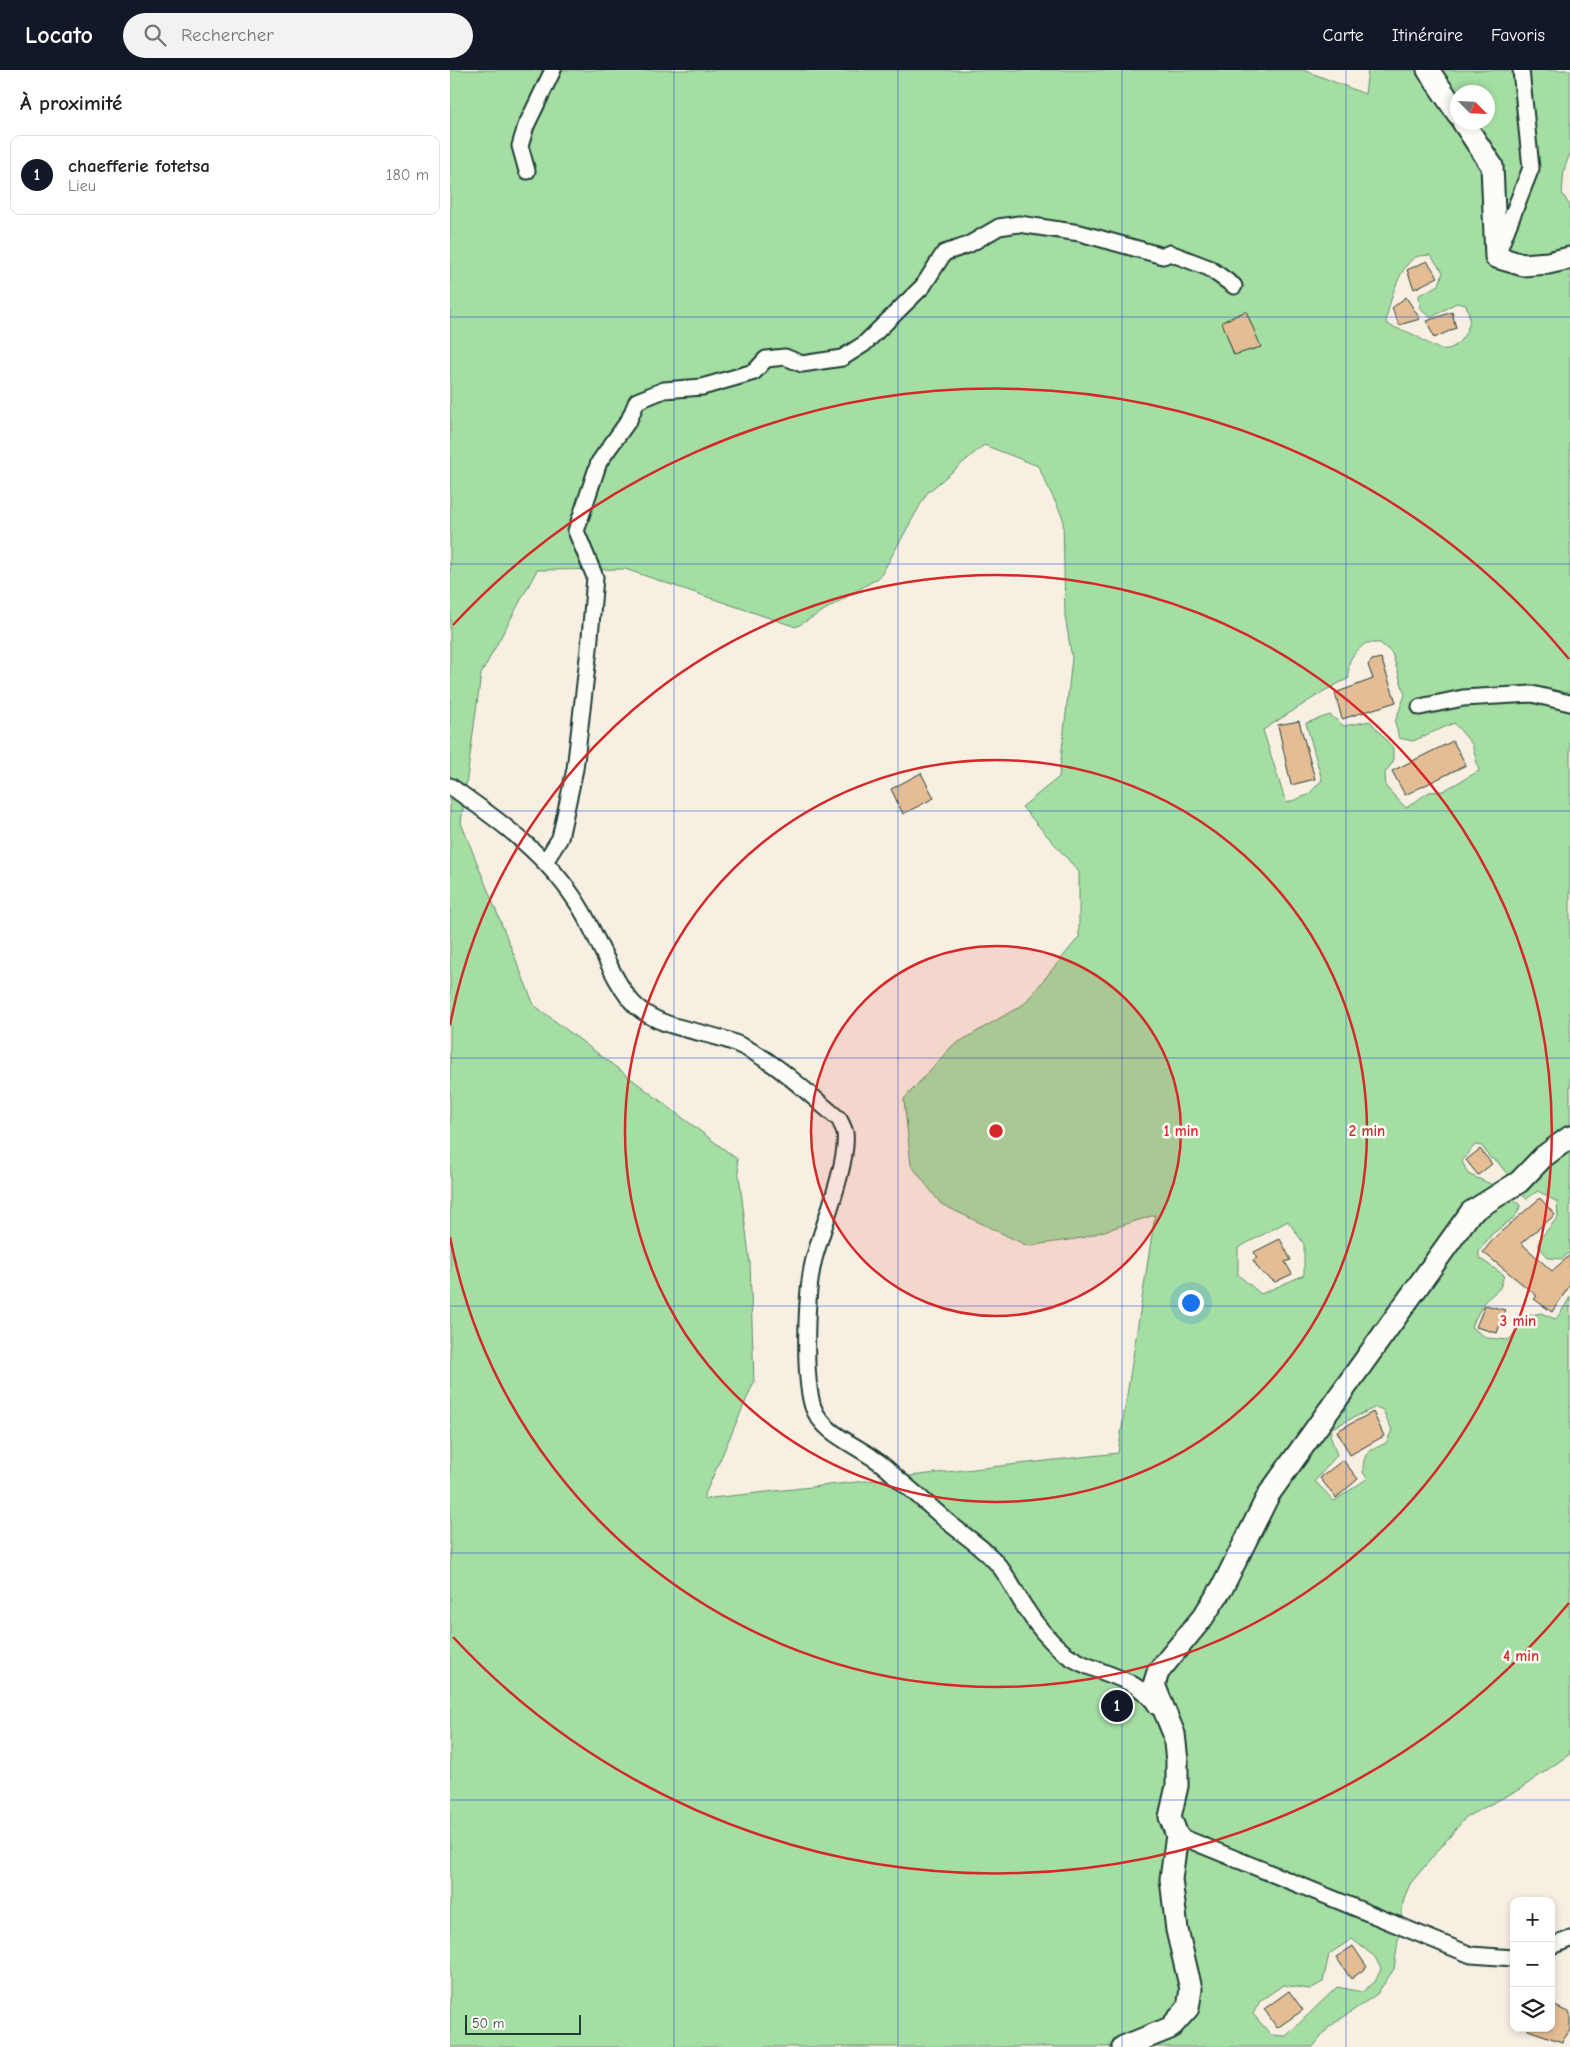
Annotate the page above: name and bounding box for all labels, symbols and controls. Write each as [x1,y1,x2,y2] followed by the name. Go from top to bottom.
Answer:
[123,13,473,58] search box
[25,21,93,49] text: Locato
[141,21,169,49] icon: search
[181,24,274,46] text: Rechercher
[1323,25,1364,46] text: Carte
[1392,25,1463,46] text: Itinéraire
[1491,25,1545,46] text: Favoris
[1450,85,1495,130] north arrow
[20,91,122,115] text: À proximité
[68,155,210,177] text: chaefferie fotetsa
[34,166,40,184] text: 1
[386,166,429,184] text: 180 m
[68,177,96,195] text: Lieu
[987,1122,1005,1140] centre of rings
[1164,1122,1198,1140] text: 1 min
[1349,1122,1385,1140] text: 2 min
[1178,1290,1204,1316] your location
[1500,1312,1536,1330] text: 3 min
[1503,1647,1539,1665] text: 4 min
[1101,1687,1133,1725] pin: 1
[1510,1897,1555,2032] map controls
[1510,1897,1555,1942] button: +
[1510,1942,1555,1987] button: −
[1510,1987,1555,2032] button: layers
[465,2012,581,2035] scale bar
[472,2015,504,2032] text: 50 m

